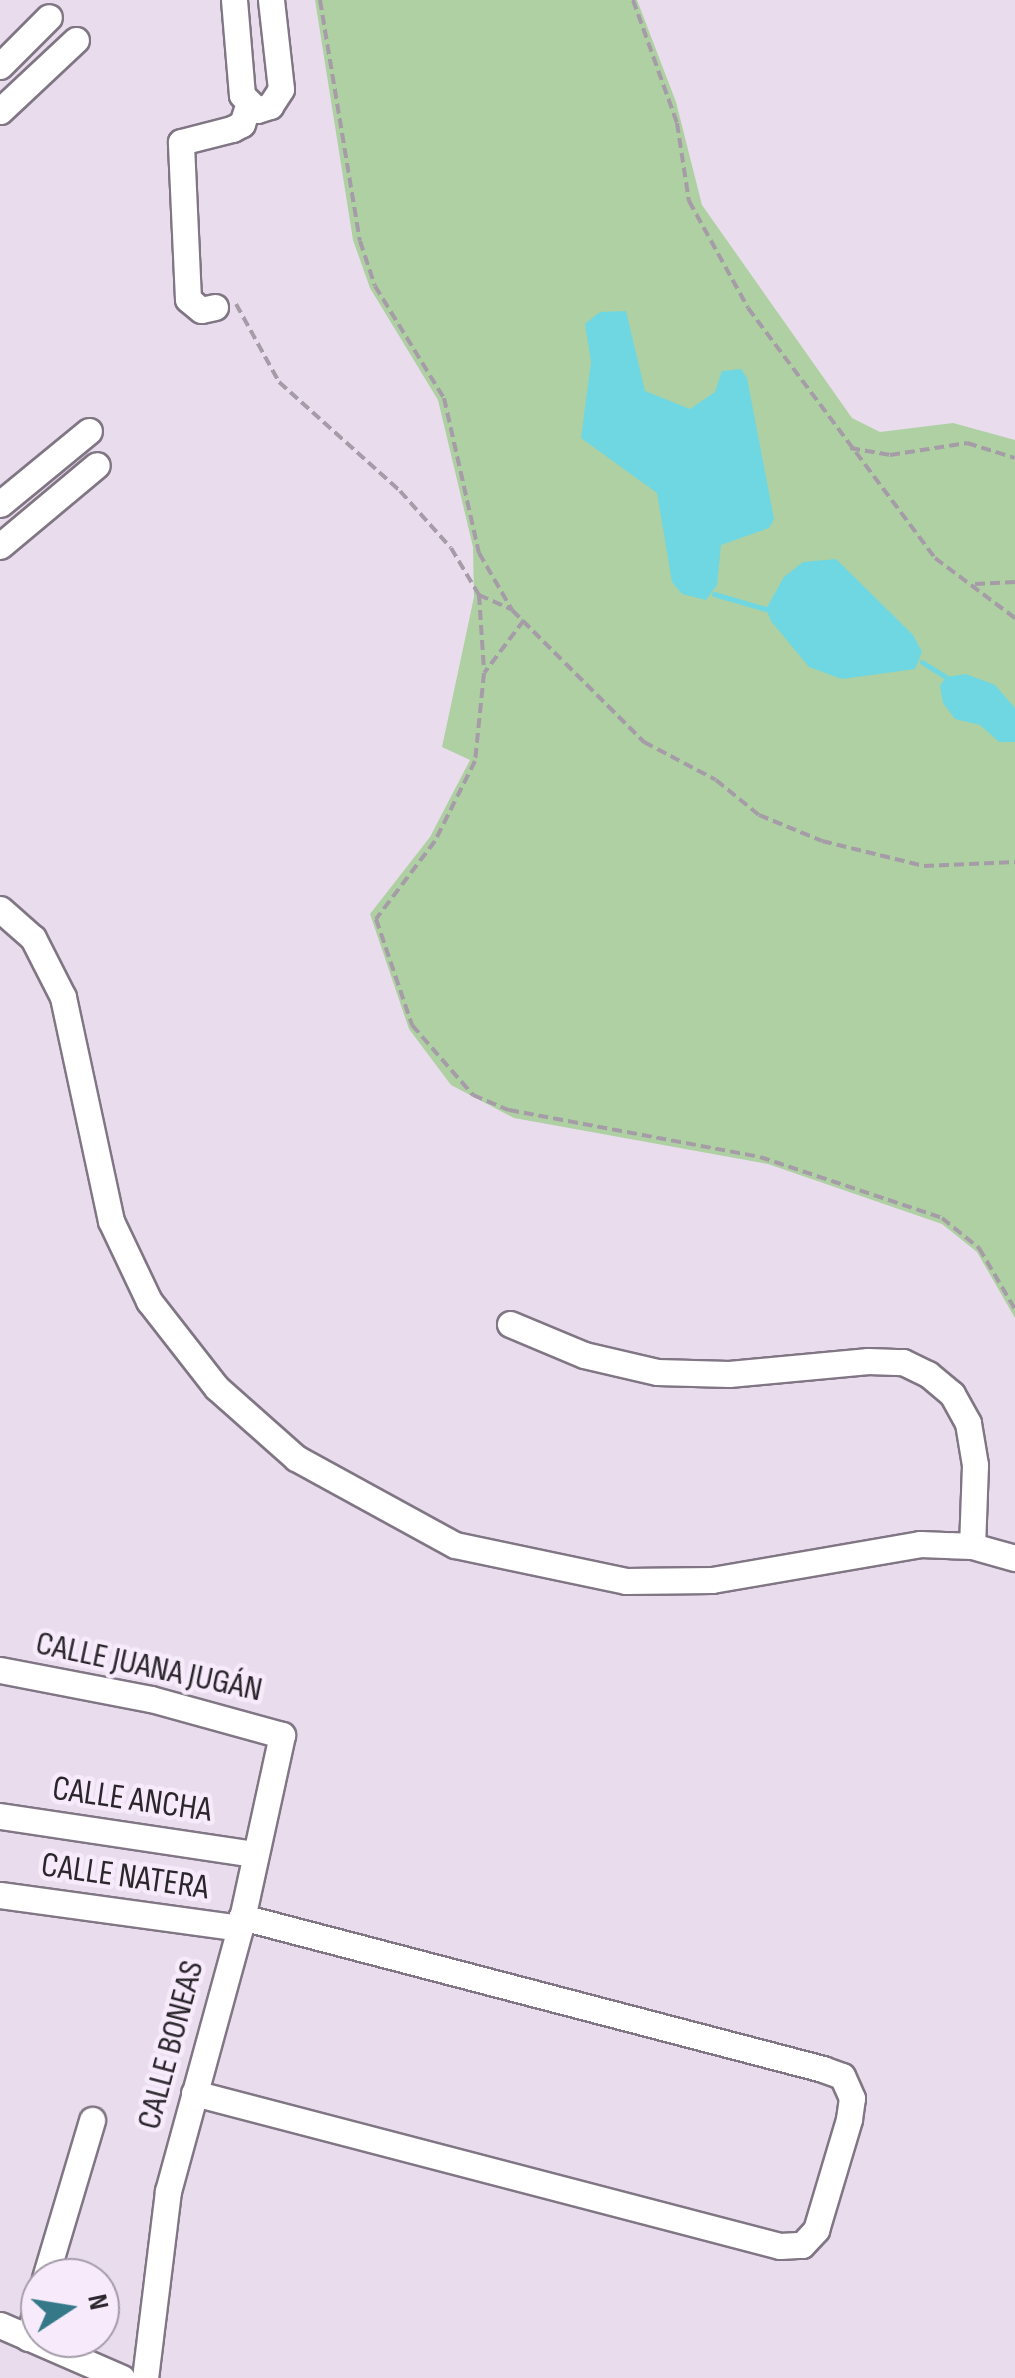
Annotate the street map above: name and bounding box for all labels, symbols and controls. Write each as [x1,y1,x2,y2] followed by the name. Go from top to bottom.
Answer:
[32,1623,266,1711] street label: CALLE JUANA JUGÁN
[50,1768,214,1832] street label: CALLE ANCHA
[39,1844,211,1910] street label: CALLE NATERA
[128,1956,214,2134] street label: CALLE BONEAS
[20,2258,120,2358] north arrow
[80,2291,116,2313] text: N

